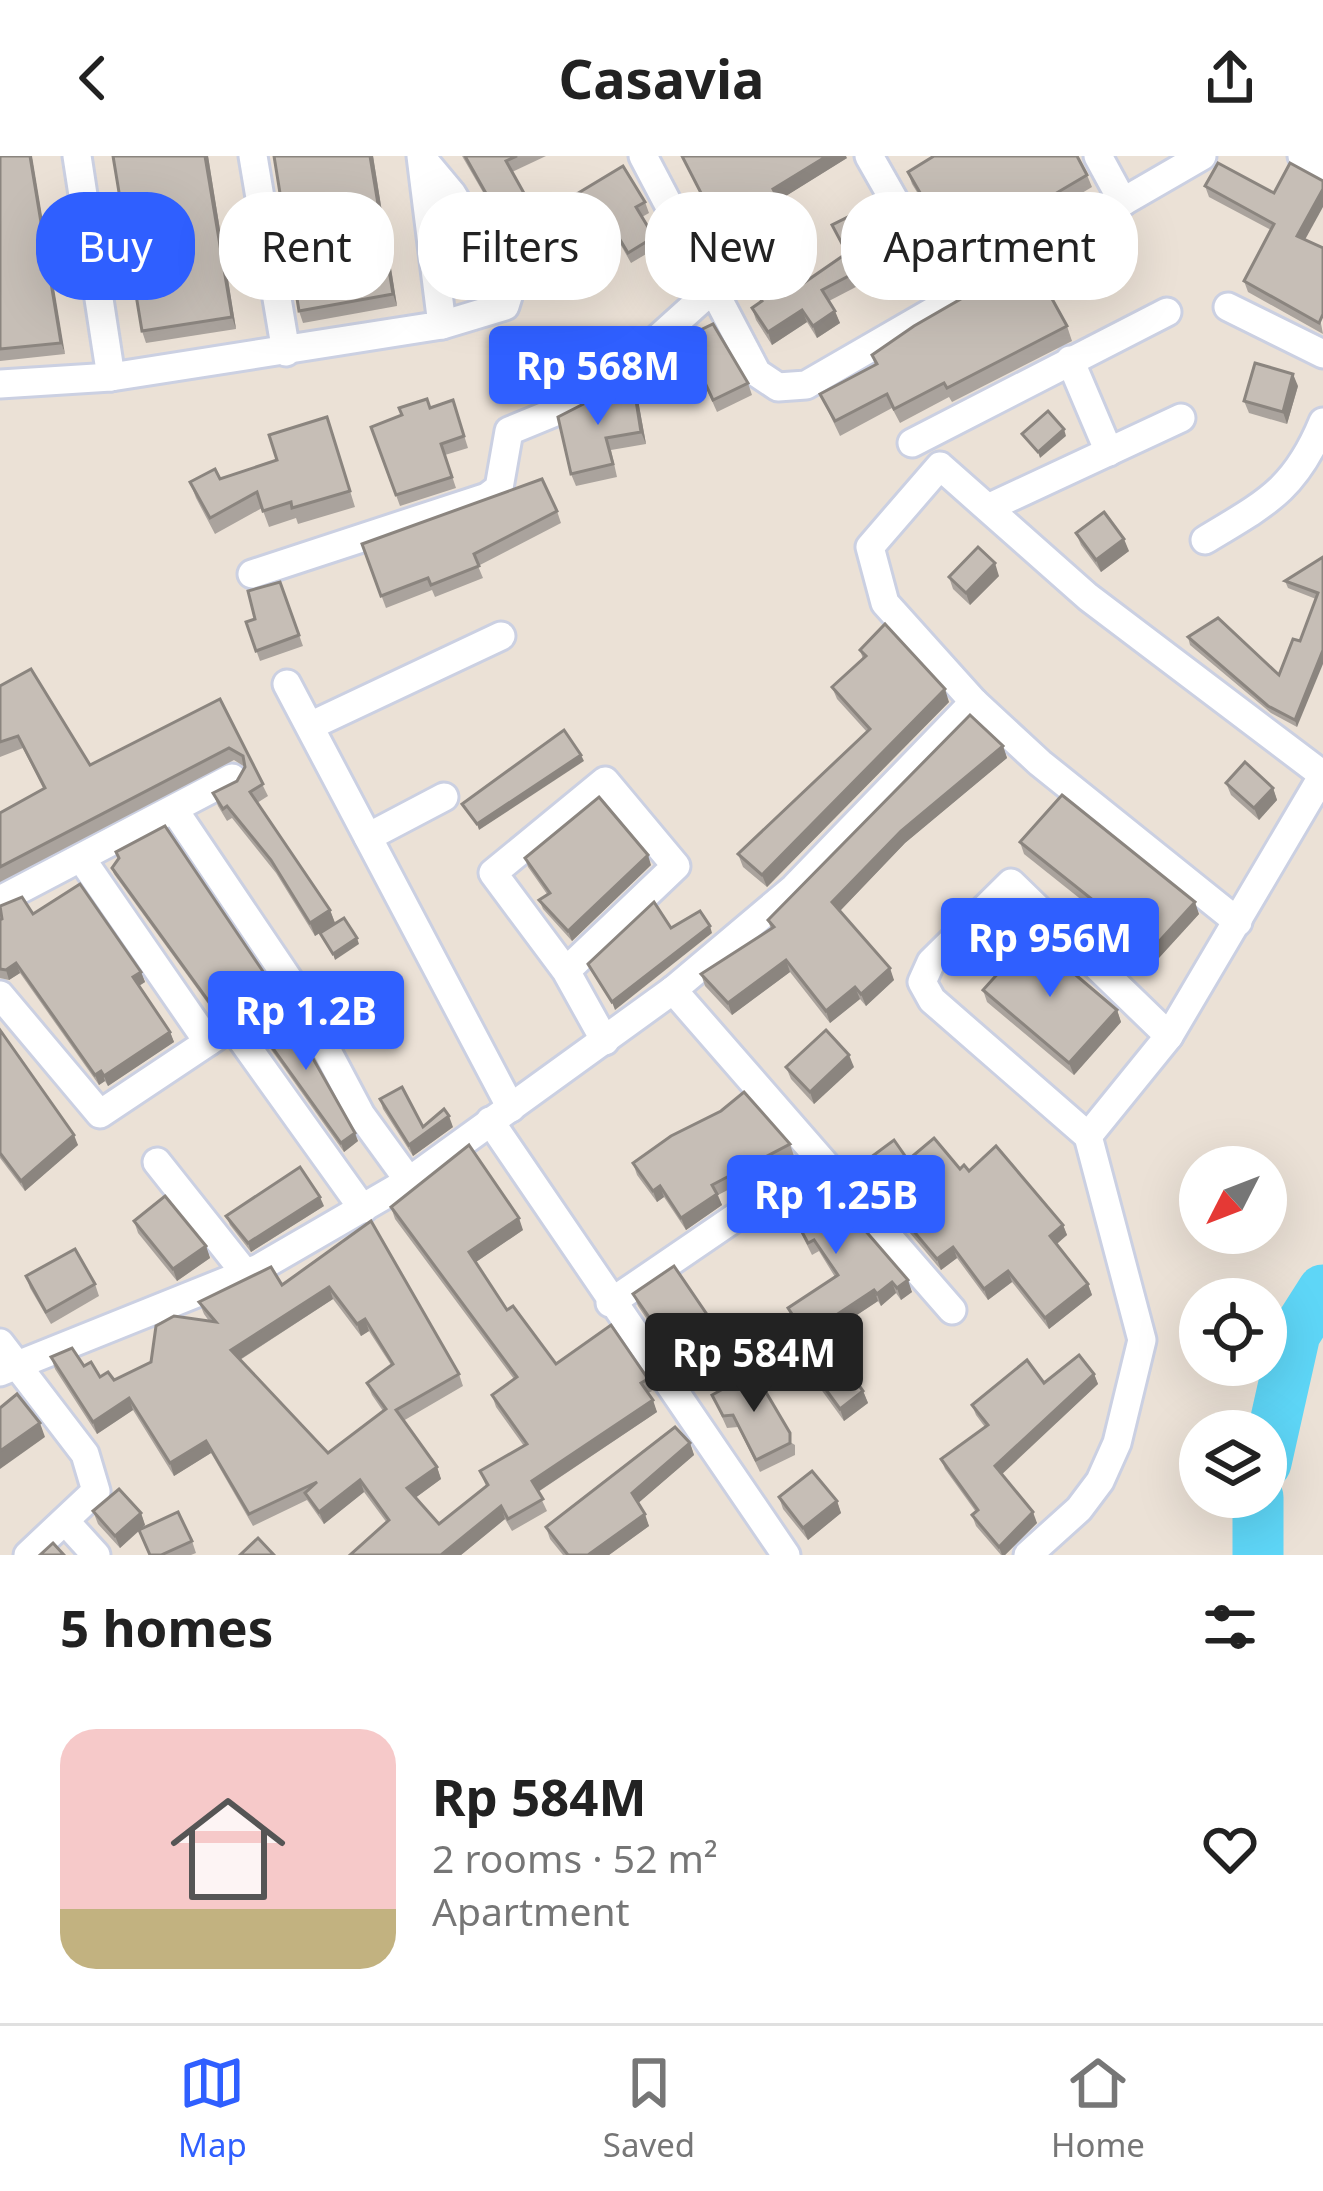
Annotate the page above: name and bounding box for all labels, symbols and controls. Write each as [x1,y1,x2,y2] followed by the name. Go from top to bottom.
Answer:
[559,41,764,115] text: Casavia
[60,45,126,111] icon: back
[1197,45,1263,111] icon: share
[36,192,195,300] chip: Buy
[219,192,394,300] chip: Rent
[418,192,621,300] chip: Filters
[645,192,817,300] chip: New
[841,192,1138,300] chip: Apartment
[487,326,709,428] pin: Rp 568M
[516,338,680,391] text: Rp 568M
[939,898,1161,1000] pin: Rp 956M
[968,910,1132,963] text: Rp 956M
[195,971,417,1073] pin: Rp 1.2B
[235,983,377,1036] text: Rp 1.2B
[1179,1146,1287,1254] north arrow
[1179,1146,1287,1518] map controls
[712,1155,960,1257] pin: Rp 1.25B
[754,1167,918,1220] text: Rp 1.25B
[1179,1278,1287,1386] button: locate
[643,1313,865,1415] pin: Rp 584M
[672,1325,836,1378] text: Rp 584M
[1179,1410,1287,1518] button: layers
[60,1592,273,1662] text: 5 homes
[1197,1594,1263,1660] icon: filters
[432,1761,647,1831] text: Rp 584M
[156,1777,300,1921] icon: home
[1197,1816,1263,1882] icon: heart
[432,1831,718,1884] text: 2 rooms · 52 m²
[432,1884,630,1937] text: Apartment
[178,2050,247,2167] tab: Map
[603,2050,695,2167] tab: Saved
[1051,2050,1145,2167] tab: Home

